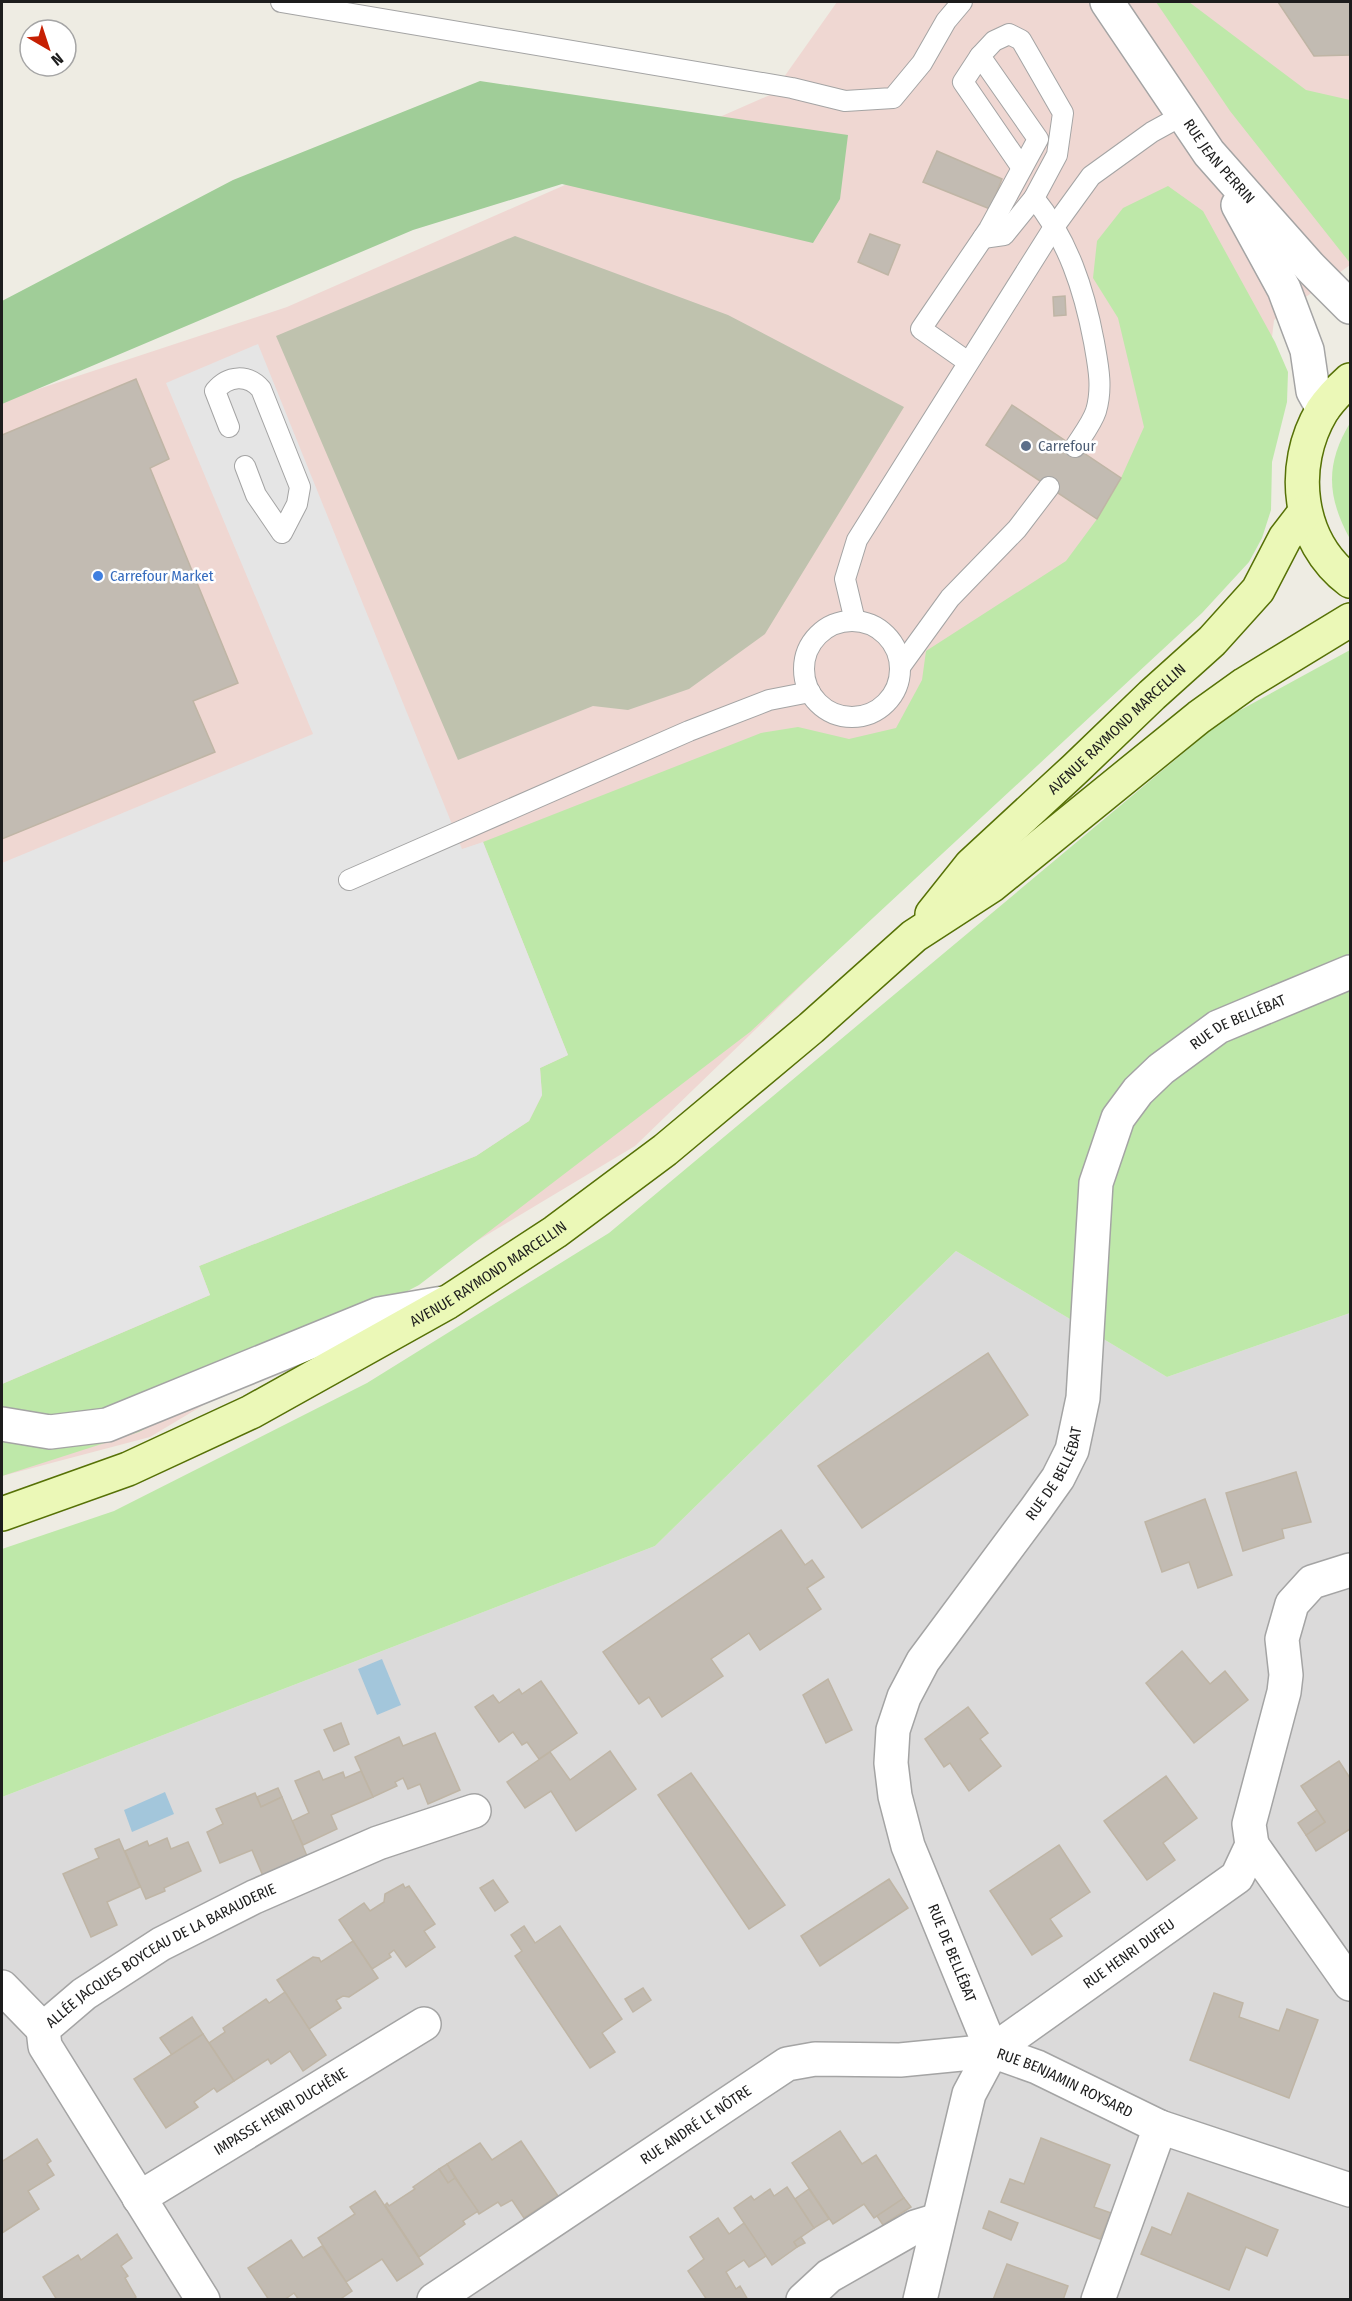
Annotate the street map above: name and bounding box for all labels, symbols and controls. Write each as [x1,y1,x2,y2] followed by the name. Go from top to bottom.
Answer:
[18,18,78,78] north arrow
[47,49,67,70] text: N
[1180,116,1259,207] street label: RUE JEAN PERRIN
[1038,437,1096,455] place label: Carrefour
[1019,439,1033,453] marker: Carrefour
[110,567,214,585] place label: Carrefour Market
[91,569,105,583] marker: Carrefour Market
[1044,660,1189,798] street label: AVENUE RAYMOND MARCELLIN
[1187,991,1288,1053] street label: RUE DE BELLÉBAT
[407,1217,570,1330] street label: AVENUE RAYMOND MARCELLIN
[1022,1425,1086,1524] street label: RUE DE BELLÉBAT
[42,1880,279,2032] street label: ALLÉE JACQUES BOYCEAU DE LA BARAUDERIE
[924,1901,980,2005] street label: RUE DE BELLÉBAT
[1080,1915,1178,1992] street label: RUE HENRI DUFEU
[994,2044,1136,2121] street label: RUE BENJAMIN ROYSARD
[211,2064,351,2159] street label: IMPASSE HENRI DUCHÊNE
[637,2081,755,2168] street label: RUE ANDRÉ LE NÔTRE

